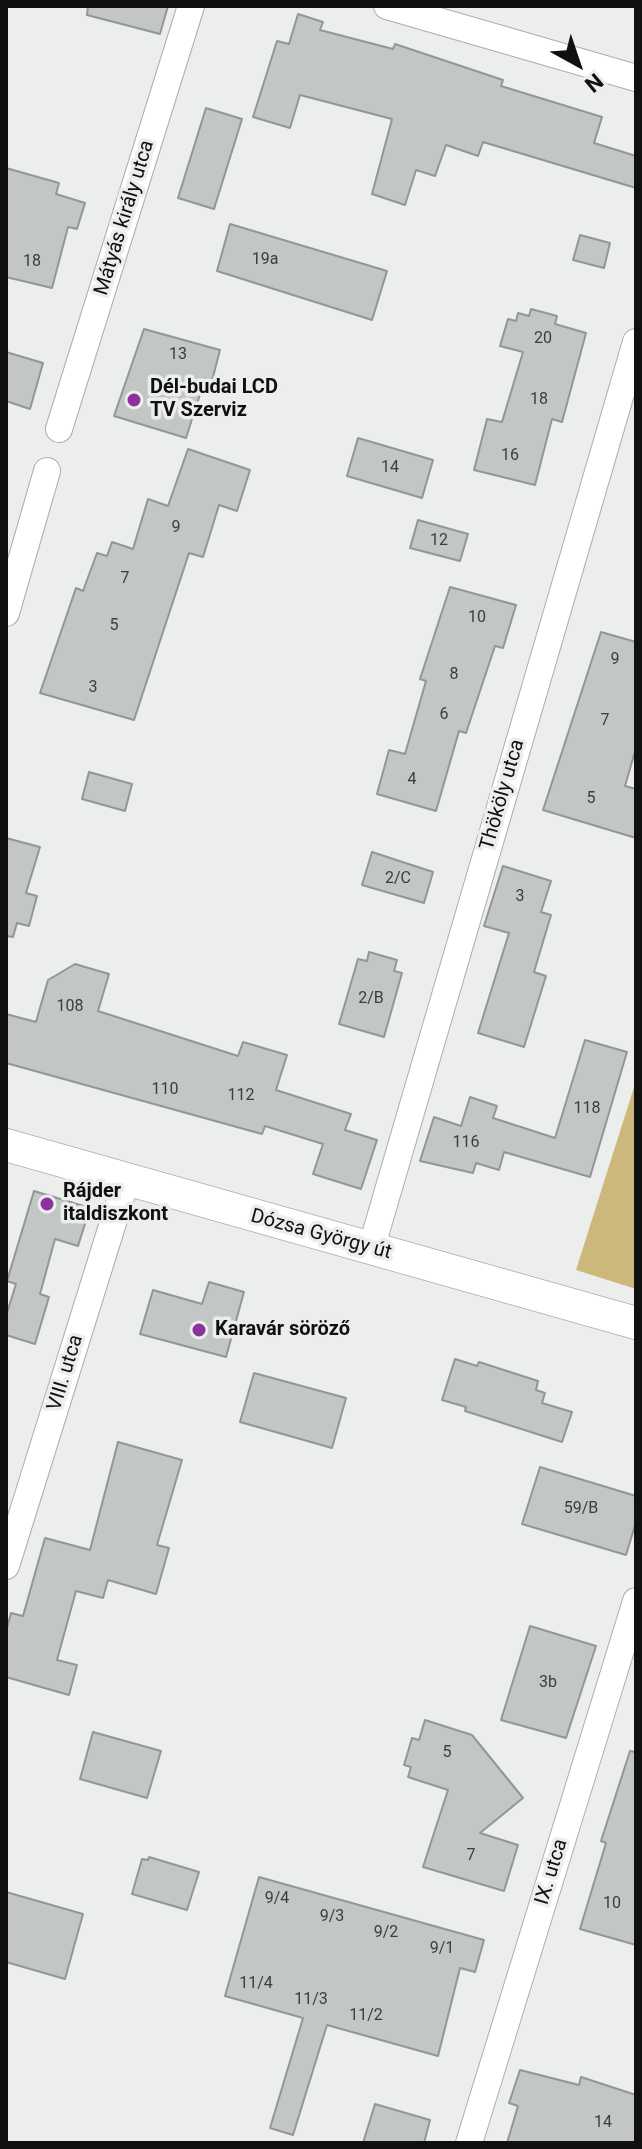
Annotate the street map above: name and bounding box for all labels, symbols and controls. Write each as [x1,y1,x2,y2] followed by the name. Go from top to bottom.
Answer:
[538,24,618,104] north arrow
[580,68,608,97] text: N
[90,138,160,298] street label: Mátyás király utca
[252,250,278,270] house number: 19a
[23,252,41,272] house number: 18
[534,329,552,349] house number: 20
[169,345,187,365] house number: 13
[150,376,278,423] place label: Dél-budai LCD TV Szerviz
[530,390,548,410] house number: 18
[125,391,143,409] marker: Dél-budai LCD TV Szerviz
[501,446,519,466] house number: 16
[381,458,399,478] house number: 14
[172,518,180,538] house number: 9
[430,531,448,551] house number: 12
[121,569,129,589] house number: 7
[468,608,486,628] house number: 10
[110,616,118,636] house number: 5
[611,650,619,670] house number: 9
[450,665,458,685] house number: 8
[89,678,97,698] house number: 3
[440,705,448,725] house number: 6
[601,711,609,731] house number: 7
[476,737,530,853] street label: Thököly utca
[408,770,416,790] house number: 4
[587,789,595,809] house number: 5
[385,869,411,889] house number: 2/C
[516,887,524,907] house number: 3
[358,989,384,1009] house number: 2/B
[57,997,83,1017] house number: 108
[152,1080,178,1100] house number: 110
[228,1086,254,1106] house number: 112
[574,1099,600,1119] house number: 118
[453,1133,479,1153] house number: 116
[63,1180,168,1227] place label: Rájder italdiszkont
[38,1195,56,1213] marker: Rájder italdiszkont
[248,1205,394,1265] street label: Dózsa György út
[215,1318,350,1342] place label: Karavár söröző
[190,1321,208,1339] marker: Karavár söröző
[43,1332,89,1414] street label: VIII. utca
[564,1499,598,1519] house number: 59/B
[539,1673,557,1693] house number: 3b
[443,1743,451,1763] house number: 5
[531,1836,573,1908] street label: IX. utca
[467,1846,475,1866] house number: 7
[265,1889,289,1909] house number: 9/4
[603,1894,621,1914] house number: 10
[320,1907,344,1927] house number: 9/3
[374,1923,398,1943] house number: 9/2
[430,1939,454,1959] house number: 9/1
[239,1974,273,1994] house number: 11/4
[294,1990,328,2010] house number: 11/3
[349,2006,383,2026] house number: 11/2
[594,2113,612,2133] house number: 14

